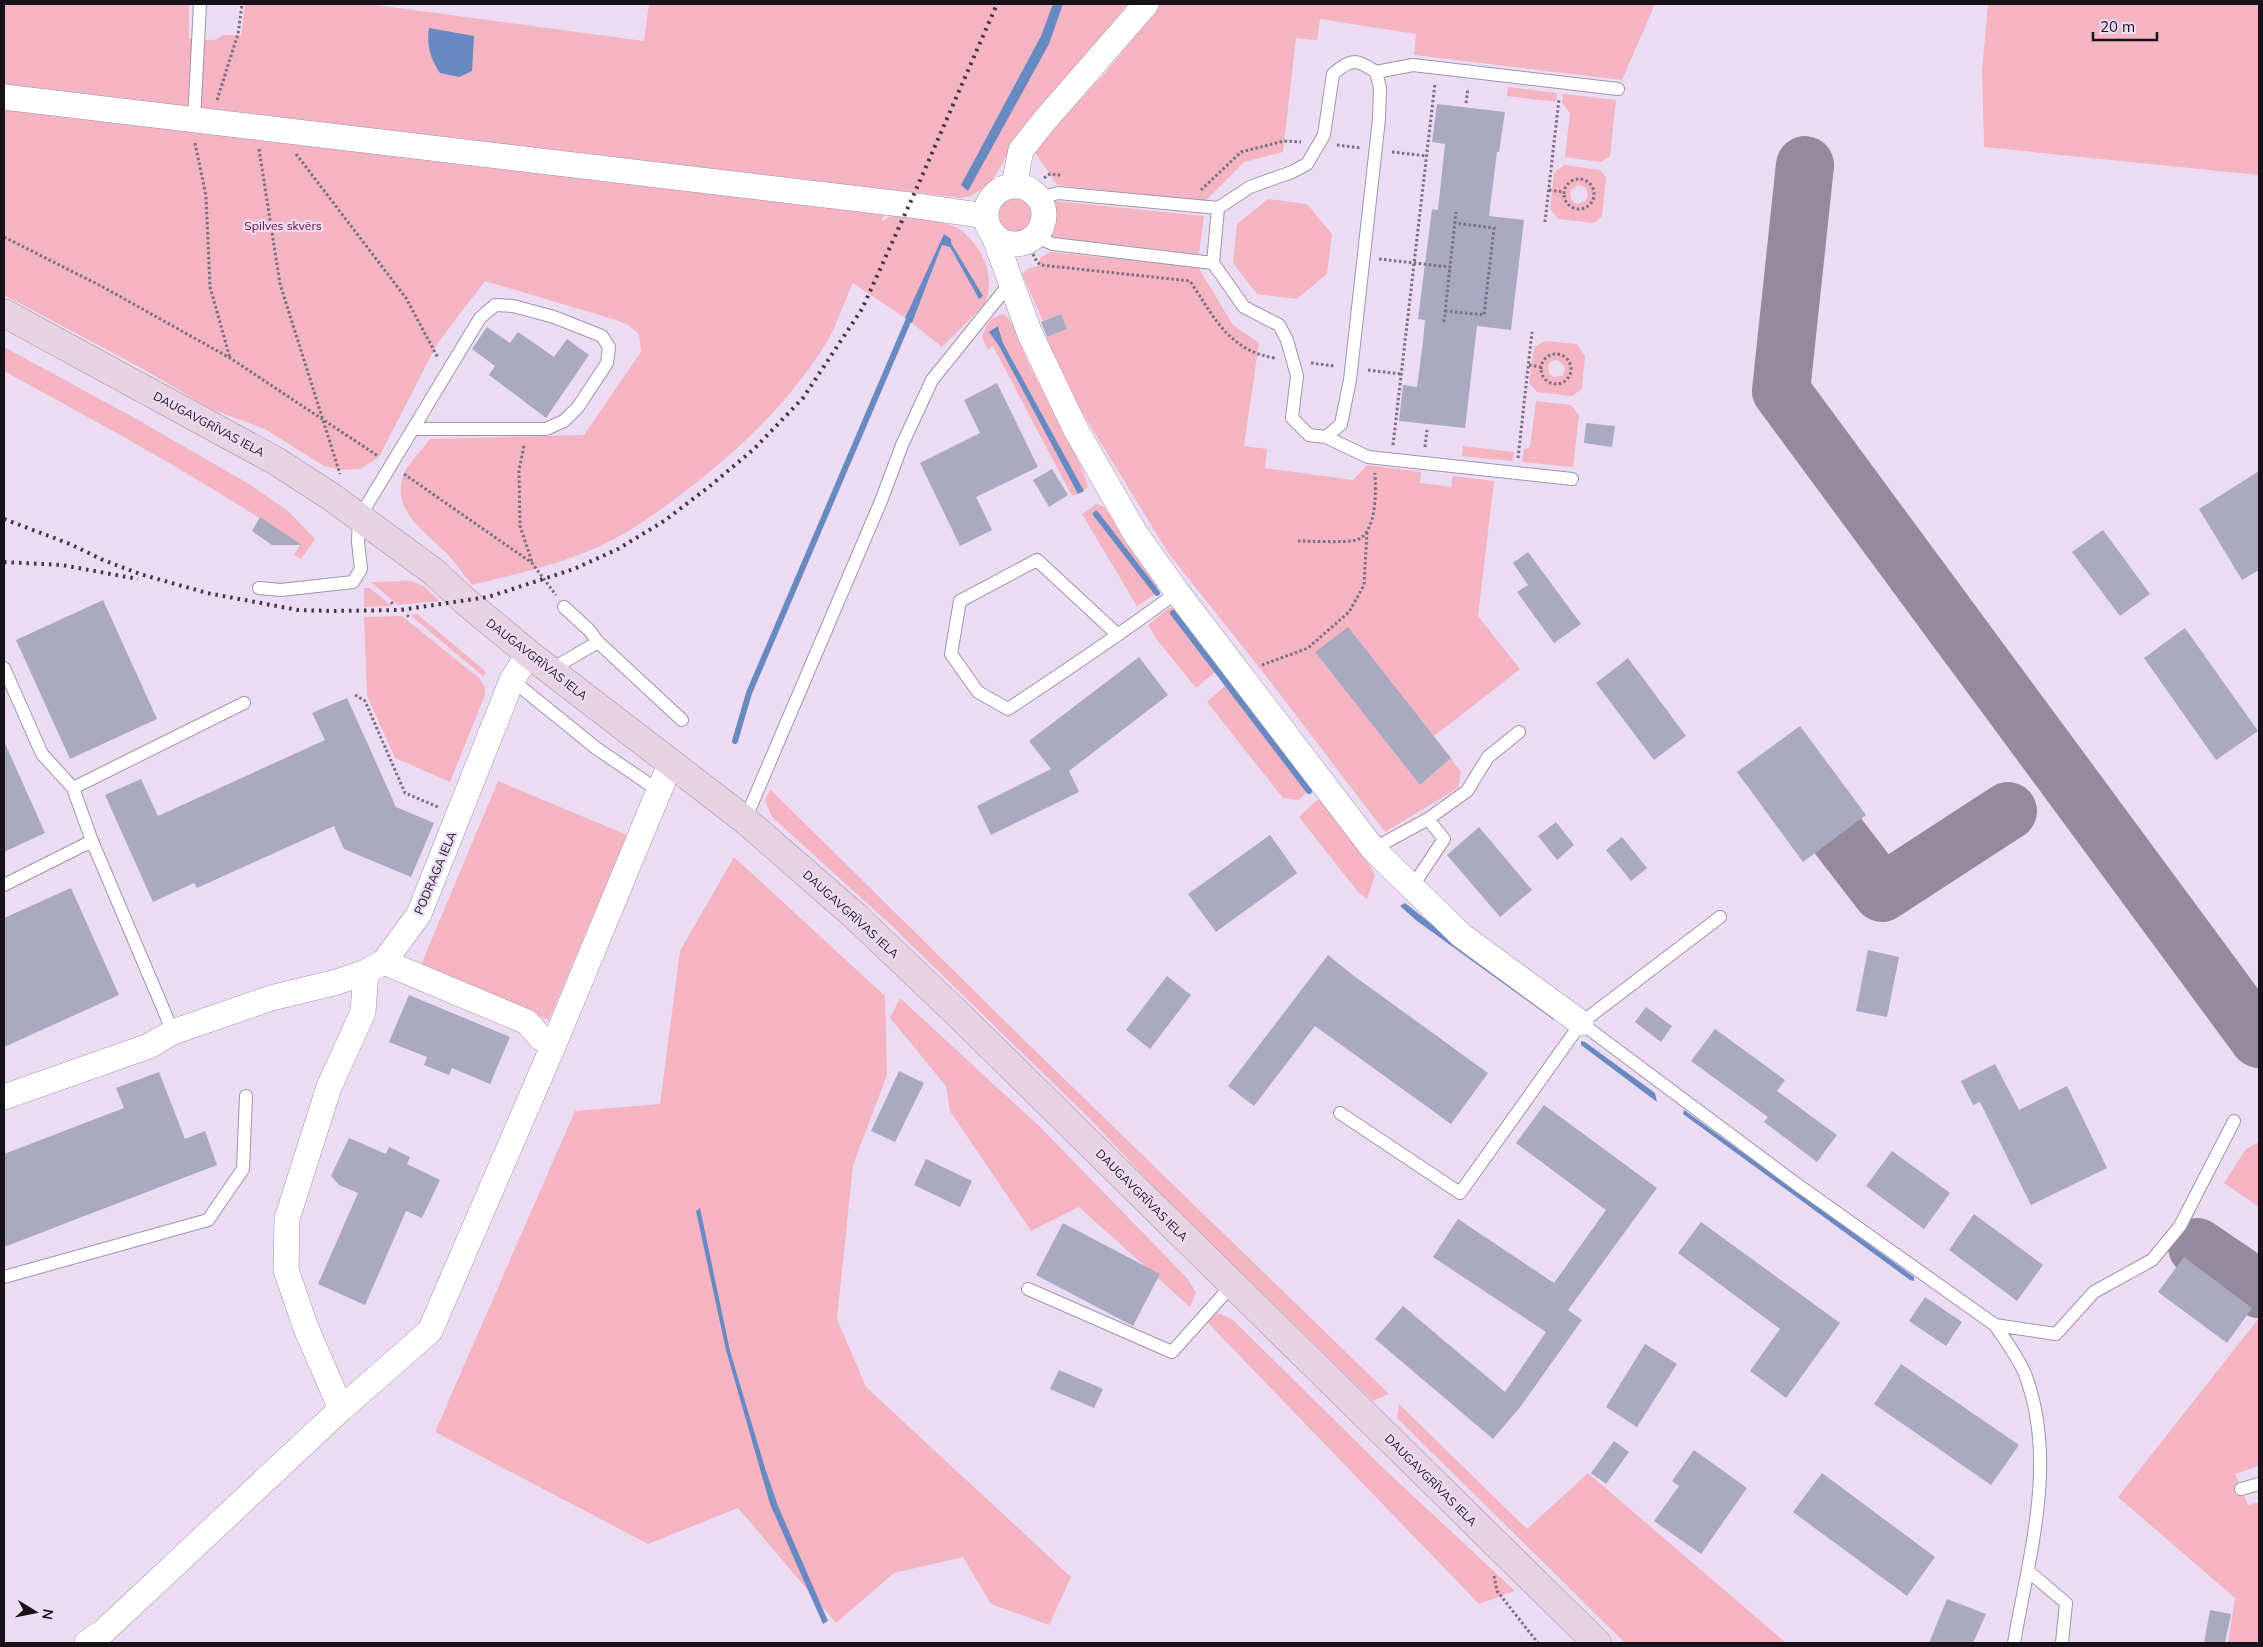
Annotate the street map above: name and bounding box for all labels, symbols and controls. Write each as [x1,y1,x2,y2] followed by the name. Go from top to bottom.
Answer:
[2093,10,2157,42] scale bar
[2100,17,2135,36] text: 20 m
[244,218,322,233] park label: Spilves skvērs
[151,388,267,460] street label: DAUGAVGRĪVAS IELA
[484,615,591,703] street label: DAUGAVGRĪVAS IELA
[411,829,459,917] street label: PODRAGA IELA
[800,867,902,961] street label: DAUGAVGRĪVAS IELA
[1093,1146,1191,1244] street label: DAUGAVGRĪVAS IELA
[1382,1431,1480,1529] street label: DAUGAVGRĪVAS IELA
[10,1587,60,1637] north arrow
[38,1607,58,1621] text: N

